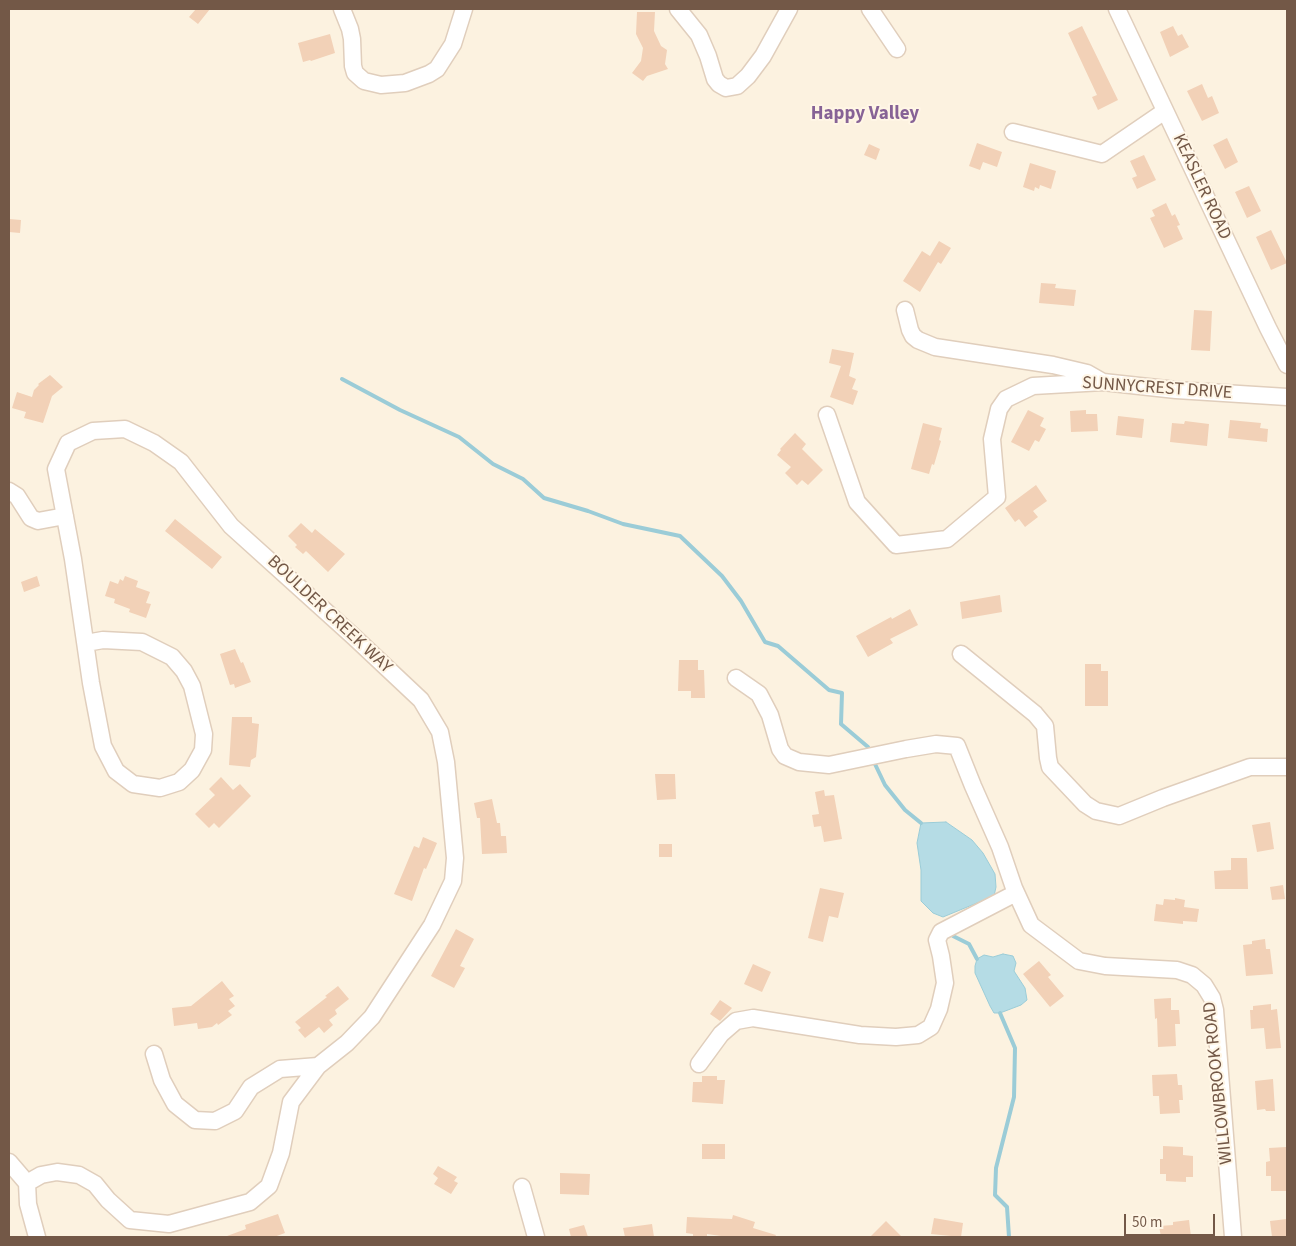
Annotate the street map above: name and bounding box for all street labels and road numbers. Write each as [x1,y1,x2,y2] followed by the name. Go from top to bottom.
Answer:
[1167,131,1235,243] street label: KEASLER ROAD
[1081,373,1233,405] street label: SUNNYCREST DRIVE
[262,552,396,678] street label: BOULDER CREEK WAY
[1200,1001,1238,1165] street label: WILLOWBROOK ROAD

